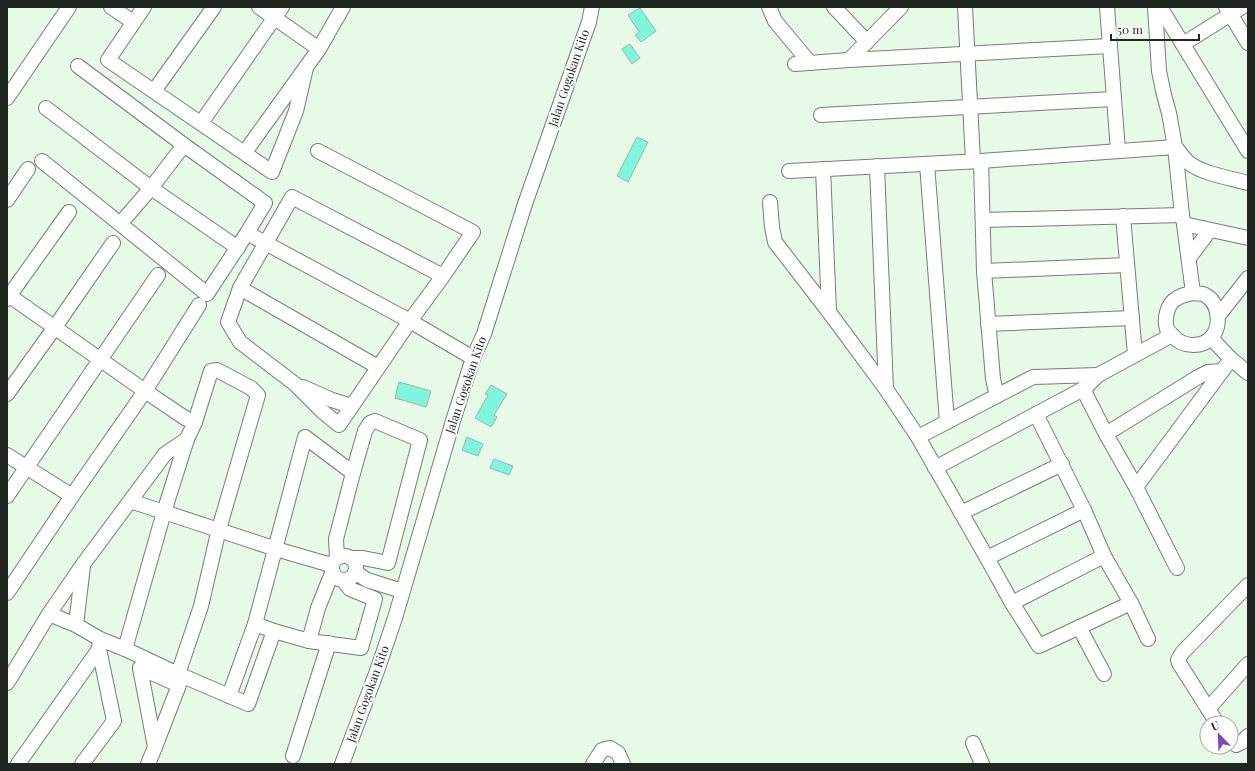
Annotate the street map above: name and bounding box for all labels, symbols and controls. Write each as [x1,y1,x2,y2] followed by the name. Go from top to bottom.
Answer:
[1111,16,1199,42] scale bar
[1117,21,1143,37] text: 50 m
[544,27,592,129] street label: Jalan Gogokan Kito
[441,334,489,436] street label: Jalan Gogokan Kito
[342,643,392,745] street label: Jalan Gogokan Kito
[1199,715,1239,755] north arrow
[1208,717,1222,734] text: U

